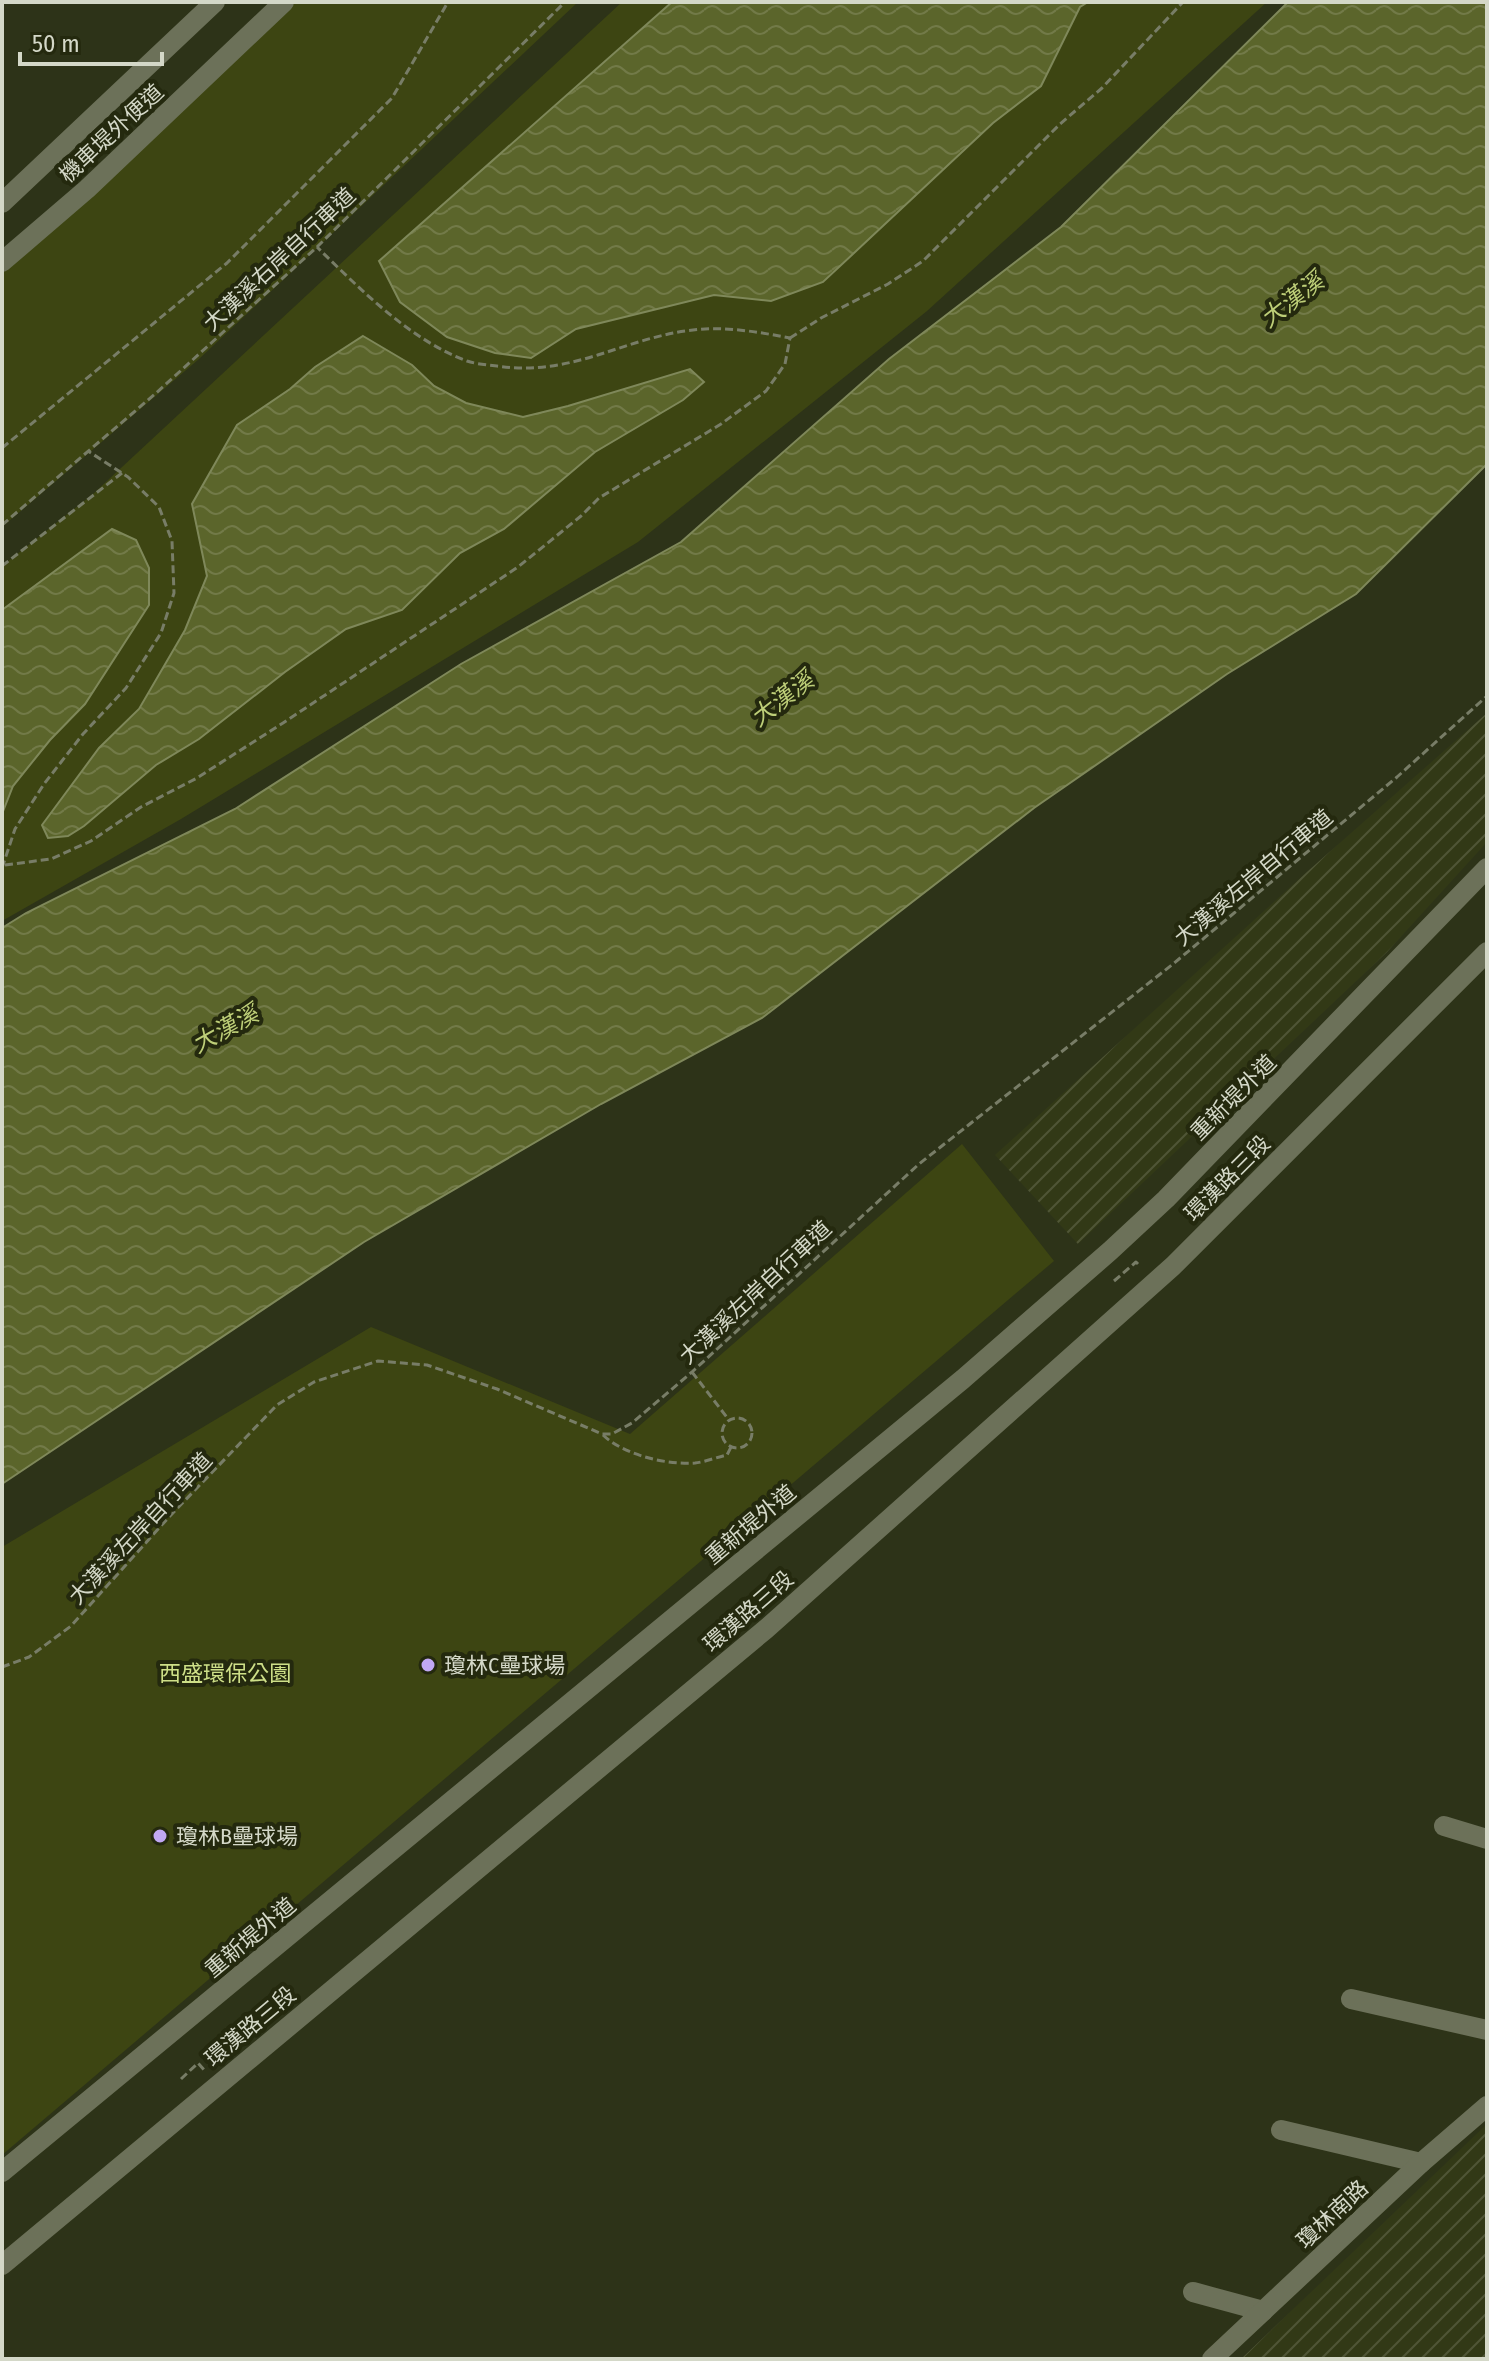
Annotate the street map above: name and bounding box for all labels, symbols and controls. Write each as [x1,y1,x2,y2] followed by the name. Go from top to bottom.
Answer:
[20,16,162,66] scale bar
[32,30,80,58] text: 50 m
[54,78,169,188] street label: 機車堤外便道
[198,182,361,337] street label: 大漢溪右岸自行車道
[1255,265,1331,333] water label: 大漢溪
[745,664,821,732] water label: 大漢溪
[1169,803,1338,951] street label: 大漢溪左岸自行車道
[187,998,266,1059] water label: 大漢溪
[1185,1049,1282,1146] street label: 重新堤外道
[1179,1130,1276,1227] street label: 環漢路三段
[674,1215,837,1370] street label: 大漢溪左岸自行車道
[63,1447,218,1610] street label: 大漢溪左岸自行車道
[700,1479,801,1570] street label: 重新堤外道
[698,1565,799,1658] street label: 環漢路三段
[444,1652,565,1679] place label: 瓊林C壘球場
[419,1656,437,1674] marker: 瓊林C壘球場
[159,1660,291,1687] park label: 西盛環保公園
[176,1823,298,1850] place label: 瓊林B壘球場
[151,1827,169,1845] marker: 瓊林B壘球場
[200,1892,301,1983] street label: 重新堤外道
[200,1981,301,2072] street label: 環漢路三段
[1291,2174,1374,2254] street label: 瓊林南路

